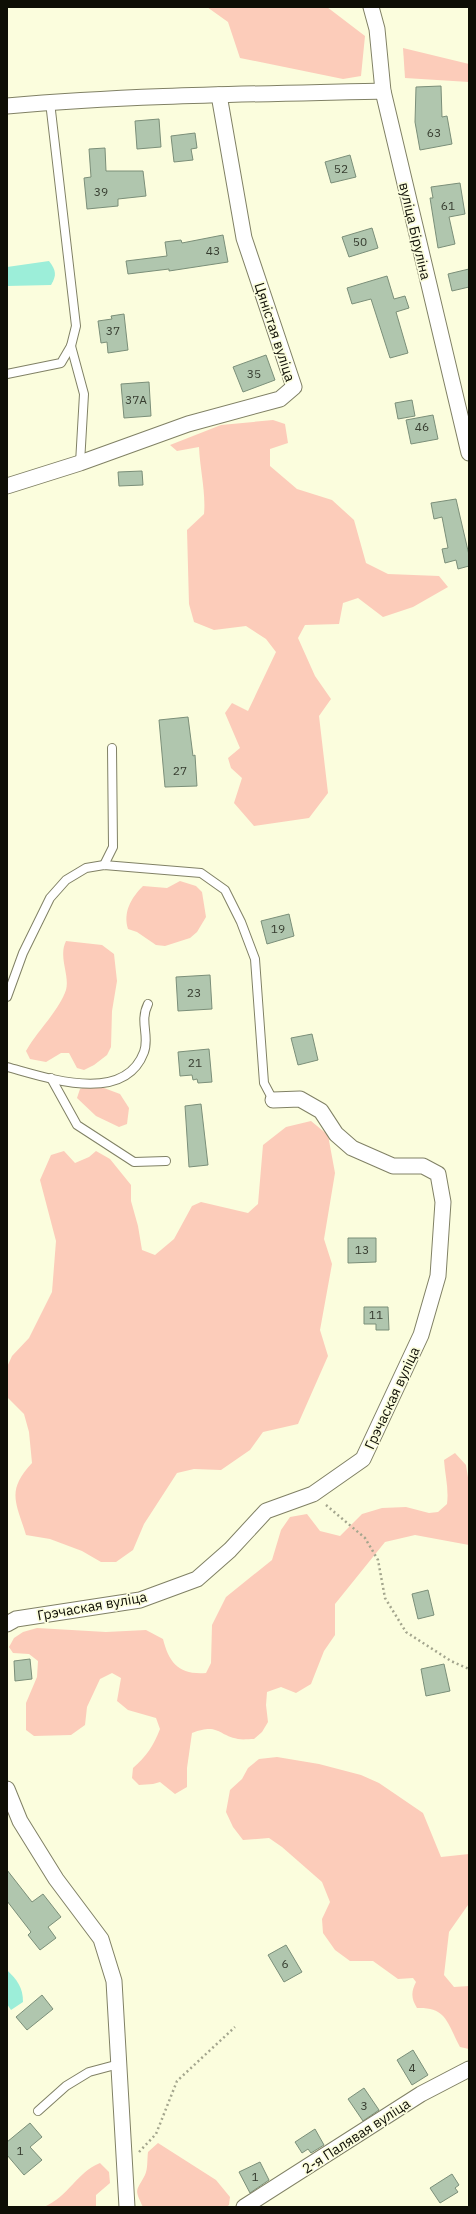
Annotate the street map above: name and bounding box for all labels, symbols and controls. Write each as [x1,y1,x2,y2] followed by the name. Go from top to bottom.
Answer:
[427,125,441,140] house number: 63
[334,161,348,176] house number: 52
[395,181,435,282] street label: вуліца Біруліна
[94,184,108,199] house number: 39
[441,198,455,213] house number: 61
[353,234,367,249] house number: 50
[206,243,220,258] house number: 43
[251,280,300,384] street label: Цяністая вуліца
[106,323,120,338] house number: 37
[247,366,261,381] house number: 35
[125,392,147,407] house number: 37А
[415,419,429,434] house number: 46
[173,763,187,778] house number: 27
[271,921,285,936] house number: 19
[187,985,201,1000] house number: 23
[188,1055,202,1070] house number: 21
[355,1242,369,1257] house number: 13
[369,1307,383,1322] house number: 11
[360,1343,424,1452] street label: Грэчаская вуліца
[36,1587,149,1625] street label: Грэчаская вуліца
[281,1956,289,1971] house number: 6
[408,2060,416,2075] house number: 4
[299,2094,414,2178] street label: 2-я Палявая вуліца
[360,2098,368,2113] house number: 3
[16,2143,24,2158] house number: 1
[251,2169,259,2184] house number: 1

